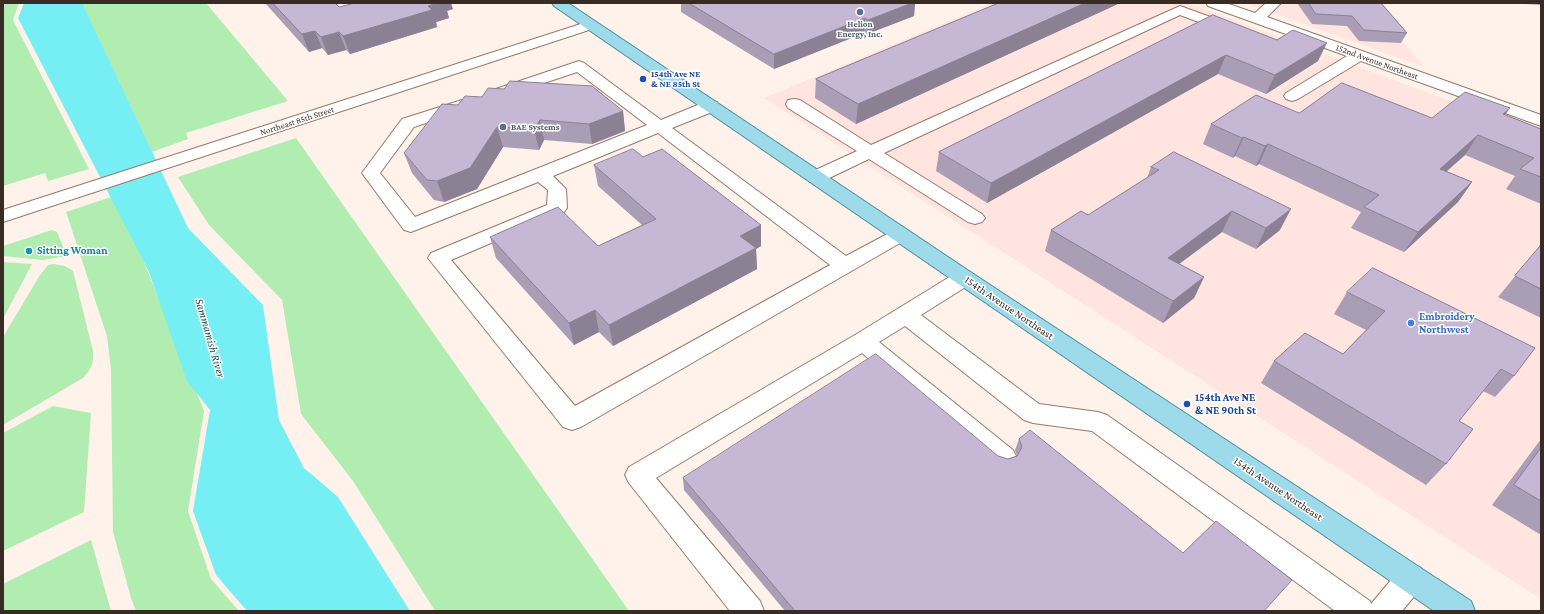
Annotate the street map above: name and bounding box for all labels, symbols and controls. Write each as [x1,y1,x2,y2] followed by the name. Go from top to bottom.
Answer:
[855,7,865,17] marker: Helion Energy, Inc.
[837,19,883,40] place label: Helion Energy, Inc.
[1334,42,1420,82] street label: 152nd Avenue Northeast
[651,69,700,90] place label: 154th Ave NE & NE 85th St
[638,74,648,84] marker: 154th Ave NE & NE 85th St
[259,104,335,138] street label: Northeast 85th Street
[498,122,508,132] marker: BAE Systems
[511,122,559,132] place label: BAE Systems
[37,244,107,258] place label: Sitting Woman
[24,246,34,256] marker: Sitting Woman
[962,273,1056,343] street label: 154th Avenue Northeast
[192,297,228,379] water label: Sammamish River
[1419,310,1475,336] place label: Embroidery Northwest
[1406,318,1416,328] marker: Embroidery Northwest
[1195,391,1256,417] place label: 154th Ave NE & NE 90th St
[1182,399,1192,409] marker: 154th Ave NE & NE 90th St
[1231,454,1325,524] street label: 154th Avenue Northeast

